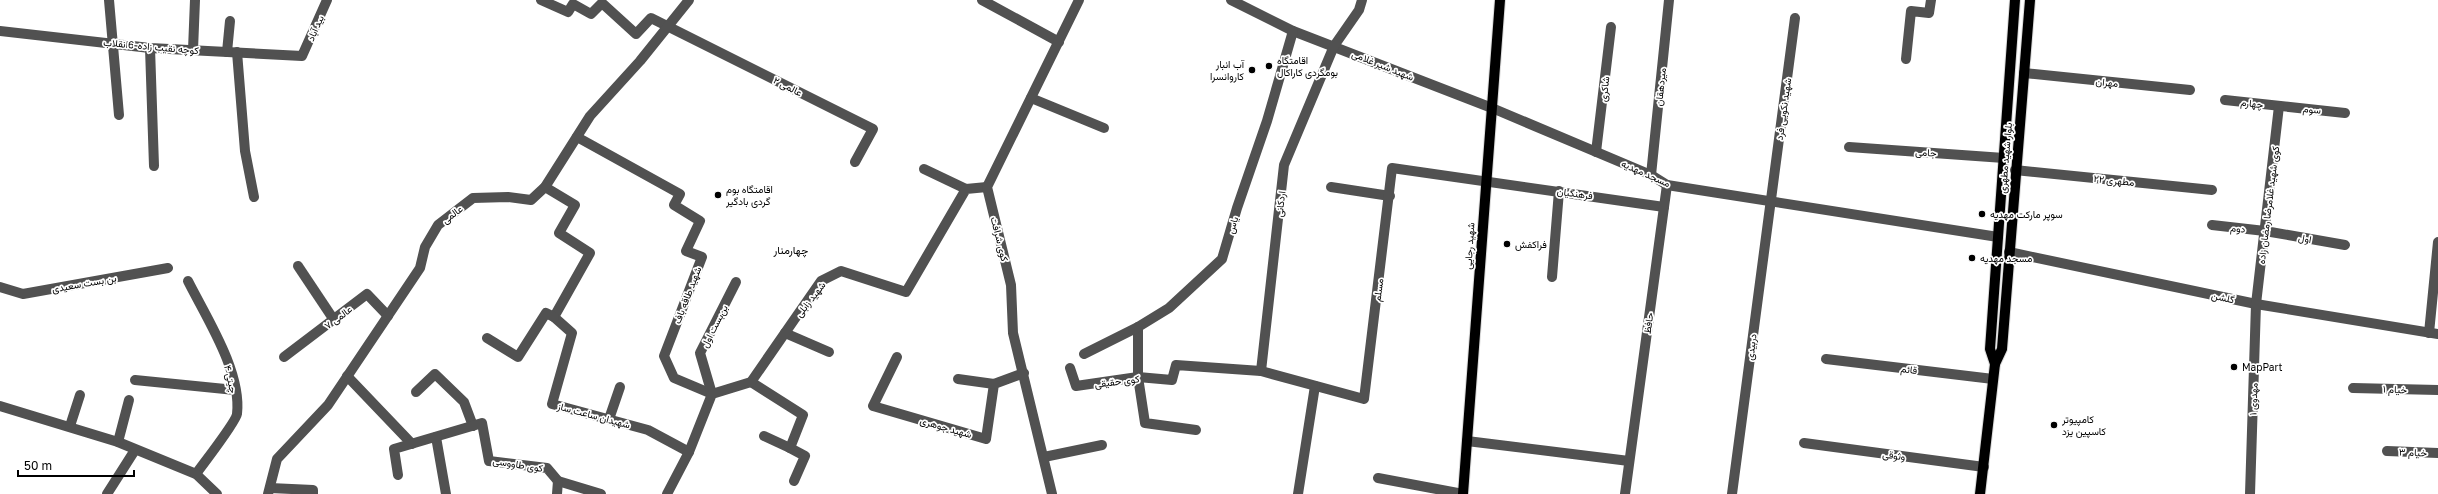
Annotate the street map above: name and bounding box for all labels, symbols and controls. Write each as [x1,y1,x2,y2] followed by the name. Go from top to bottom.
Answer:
[304,13,327,43] street label: بید آباد
[103,36,200,58] street label: کوچه نقیب زاده-6انقلاب
[1350,47,1416,84] street label: شهید شیر غلامی
[1277,54,1338,79] place label: اقامتگاه بومگردی کاراکال
[1210,58,1245,83] place label: آب انبار کاروانسرا
[1264,61,1274,71] marker: اقامتگاه بومگردی کاراکال
[1247,65,1257,75] marker: آب انبار کاروانسرا
[1652,67,1669,107] street label: میردهقان
[771,74,804,99] street label: عالمی ۲
[1596,75,1613,103] street label: شاکری
[2095,75,2119,90] street label: مهران
[1773,77,1794,141] street label: شهید نکویی فرد
[2240,96,2264,112] street label: چهارم
[2302,102,2322,117] street label: سوم
[1996,122,2015,194] street label: بلوار شهید مطهری
[1915,145,1937,160] street label: جامی
[2255,145,2282,265] street label: کوی شهید غلامرضا رمضان زاده
[1619,157,1672,190] street label: مسجد مهدیه
[2093,172,2135,189] street label: مطهری ۲۲
[725,183,773,208] place label: اقامتگاه بوم گردی بادگیر
[1556,185,1594,203] street label: فرهنگیان
[713,190,723,200] marker: اقامتگاه بوم گردی بادگیر
[1272,190,1289,218] street label: اردکانی
[439,202,465,227] street label: عالمی
[1990,208,2063,222] place label: سوپر مارکت مهدیه
[1977,209,1987,219] marker: سوپر مارکت مهدیه
[988,215,1011,263] street label: کوی شرافت
[1224,215,1241,235] street label: یاس
[2230,221,2246,236] street label: دوم
[1461,222,1478,270] street label: شهید رجایی
[2297,231,2313,246] street label: اول
[1515,238,1547,251] place label: فراکفش
[1502,239,1512,249] marker: فراکفش
[773,243,808,258] district label: چهارمنار
[1980,252,2032,265] place label: مسجد مهدیه
[1967,253,1977,263] marker: مسجد مهدیه
[671,265,704,325] street label: شهید طاقه باف
[51,271,117,296] street label: بن بست سعیدی
[1371,278,1386,302] street label: مسلم
[792,279,829,320] street label: شهید زابلی
[2210,289,2236,306] street label: گلشن
[322,303,355,332] street label: عالمی ۷
[698,303,731,350] street label: بن‌بست اول
[1641,311,1655,334] street label: حافظ
[1743,333,1760,361] street label: دربیدی
[2242,361,2283,373] place label: MapPart
[1900,362,1918,377] street label: قائم
[2229,362,2239,372] marker: MapPart
[220,364,240,395] street label: چیتی ۴
[1094,372,1141,391] street label: کوی حقیقی
[2246,383,2261,416] street label: مهدوی ۱
[2383,383,2408,396] street label: خیام ۱
[555,399,632,431] street label: شهیدان ساعت ساز
[2061,413,2106,439] place label: کامپیوتر کاسپین یزد
[918,414,973,441] street label: شهید جوهری
[2049,420,2059,430] marker: کامپیوتر کاسپین یزد
[2399,446,2427,459] street label: خیام ۳
[1882,448,1906,463] street label: وثوقی
[18,452,134,478] scale bar
[492,454,545,475] street label: کوی طاووسی
[24,458,52,473] text: 50 m

